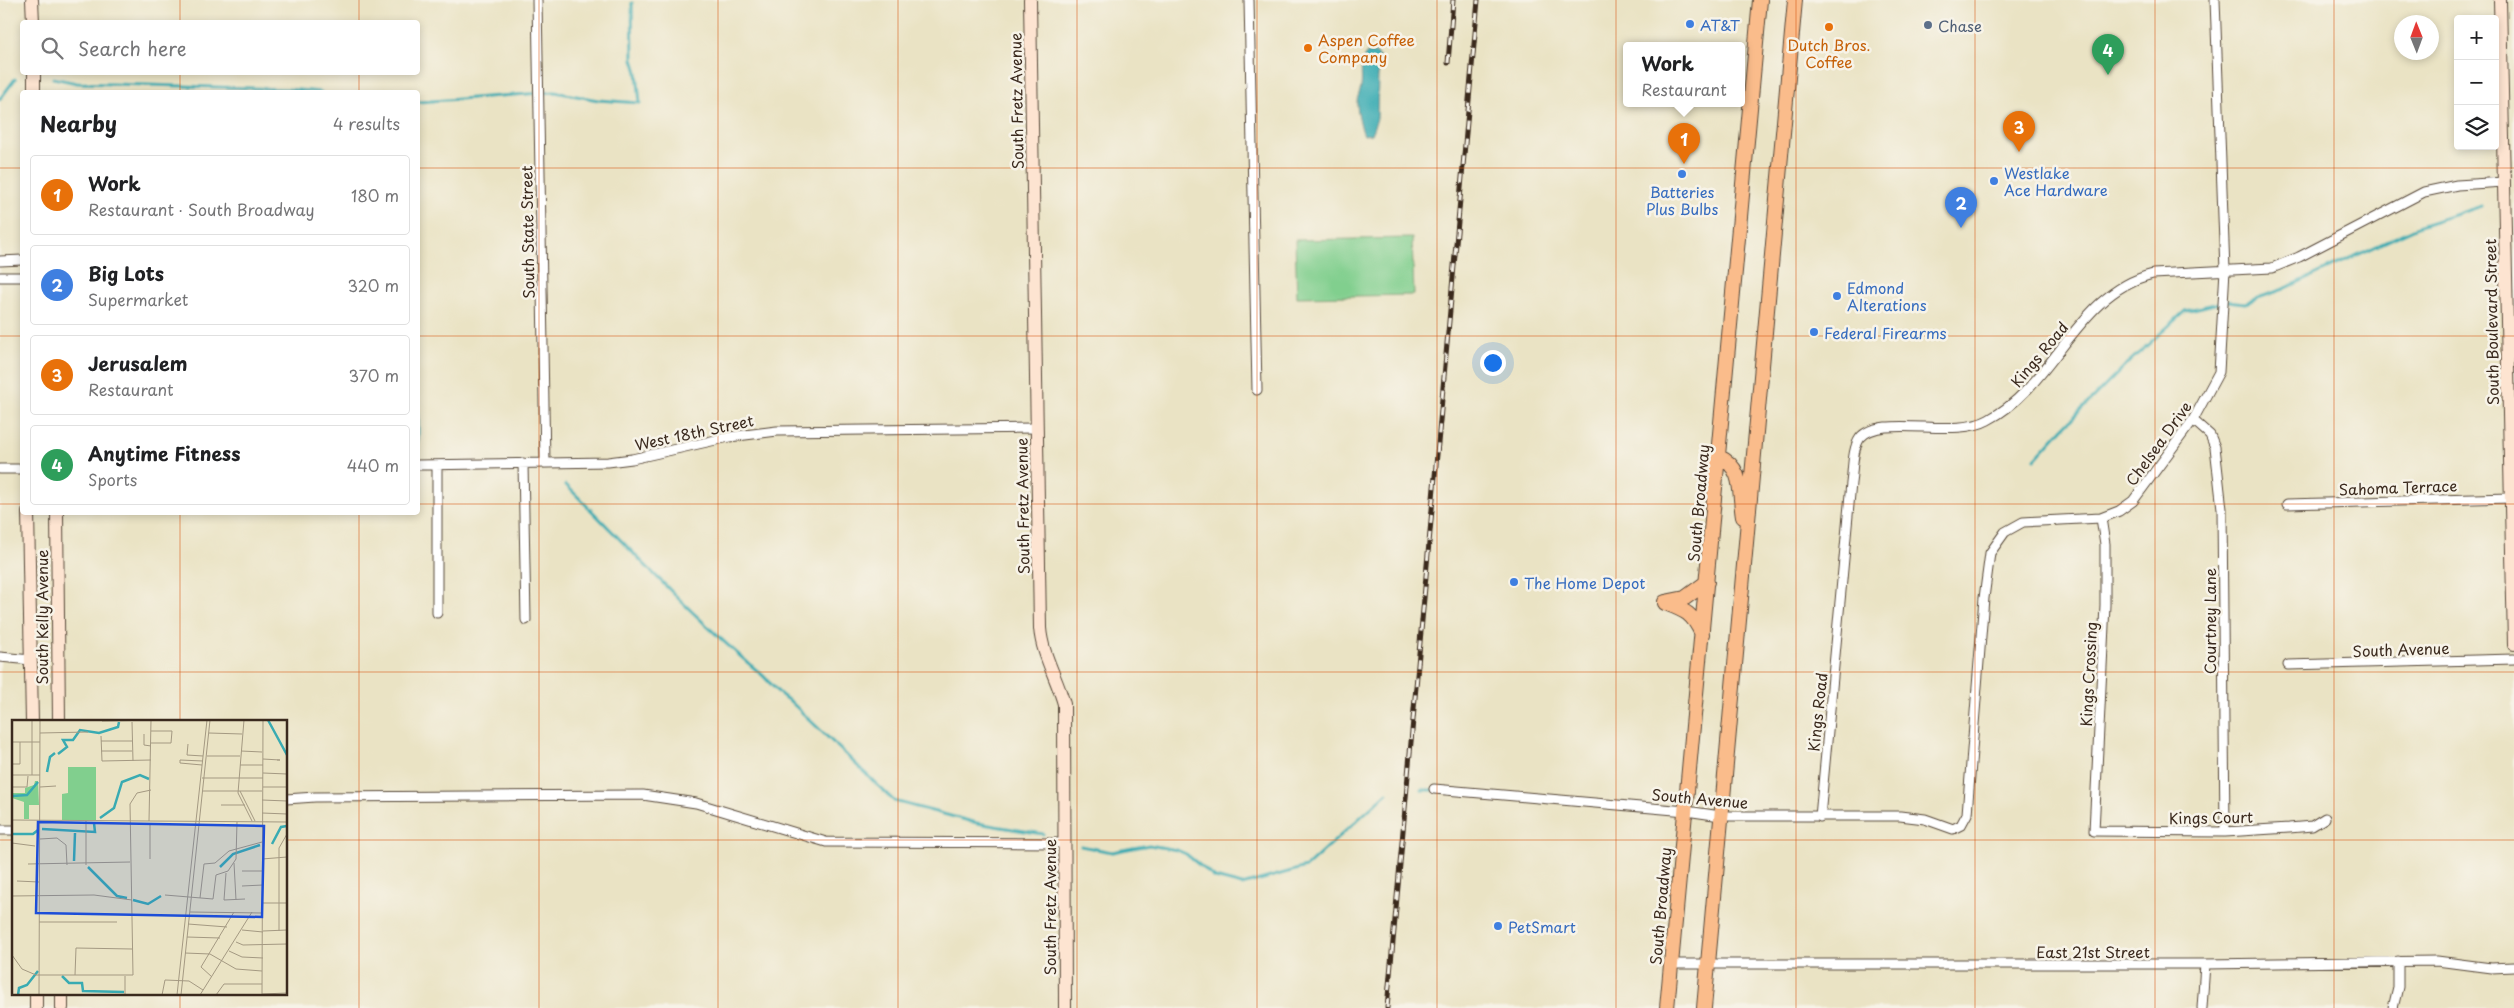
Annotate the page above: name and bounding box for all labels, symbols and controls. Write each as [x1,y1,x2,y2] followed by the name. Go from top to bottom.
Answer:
[1700,13,1741,36] place label: AT&T
[1938,14,1982,37] place label: Chase
[2394,15,2439,60] north arrow
[2454,15,2499,150] map controls
[2454,15,2499,60] button: +
[1684,18,1696,30] marker: AT&T
[1922,19,1934,31] marker: Chase
[20,20,420,75] search box
[1823,21,1835,33] marker: Dutch Bros. Coffee
[1318,28,1415,68] place label: Aspen Coffee Company
[1003,33,1029,169] street label: South Fretz Avenue
[1787,33,1871,73] place label: Dutch Bros. Coffee
[38,34,66,62] icon: search
[78,34,187,62] text: Search here
[2092,34,2124,75] pin: 4
[1302,42,1314,54] marker: Aspen Coffee Company
[1623,42,1745,107] popup
[1641,49,1694,77] text: Work
[2454,60,2499,105] button: −
[1641,77,1727,101] text: Restaurant
[2454,105,2499,150] button: layers
[40,107,117,139] text: Nearby
[333,111,400,135] text: 4 results
[2003,111,2035,152] pin: 3
[1668,123,1700,164] pin: 1
[2004,161,2108,201] place label: Westlake Ace Hardware
[514,165,540,299] street label: South State Street
[1676,168,1688,180] marker: Batteries Plus Bulbs
[88,169,141,197] text: Work
[1988,175,2000,187] marker: Westlake Ace Hardware
[1646,180,1718,220] place label: Batteries Plus Bulbs
[53,183,61,207] text: 1
[351,183,399,207] text: 180 m
[1945,187,1977,228] pin: 2
[88,197,314,221] text: Restaurant · South Broadway
[2478,239,2504,405] street label: South Boulevard Street
[88,259,164,287] text: Big Lots
[51,273,63,297] text: 2
[348,273,399,297] text: 320 m
[1847,276,1927,316] place label: Edmond Alterations
[88,287,188,311] text: Supermarket
[1831,290,1843,302] marker: Edmond Alterations
[2005,316,2073,392] street label: Kings Road
[1824,321,1947,344] place label: Federal Firearms
[1808,326,1820,338] marker: Federal Firearms
[88,349,187,377] text: Jerusalem
[1480,350,1506,376] your location
[52,363,62,387] text: 3
[349,363,399,387] text: 370 m
[88,377,174,401] text: Restaurant
[2119,396,2197,490] street label: Chelsea Drive
[632,408,756,456] street label: West 18th Street
[1009,438,1035,574] street label: South Fretz Avenue
[88,439,240,467] text: Anytime Fitness
[1681,443,1715,563] street label: South Broadway
[52,453,62,477] text: 4
[347,453,399,477] text: 440 m
[88,467,137,491] text: Sports
[2338,473,2458,501] street label: Sahoma Terrace
[30,550,53,684] street label: South Kelly Avenue
[2198,568,2221,674] street label: Courtney Lane
[1524,571,1645,594] place label: The Home Depot
[1508,576,1520,588] marker: The Home Depot
[2074,621,2102,727] street label: Kings Crossing
[2352,636,2450,662] street label: South Avenue
[1801,671,1833,753] street label: Kings Road
[12,720,288,996] inset map
[1651,782,1749,814] street label: South Avenue
[2169,805,2253,829] street label: Kings Court
[1038,839,1061,975] street label: South Fretz Avenue
[1643,846,1677,966] street label: South Broadway
[1508,915,1576,938] place label: PetSmart
[1492,920,1504,932] marker: PetSmart
[2036,940,2150,963] street label: East 21st Street

